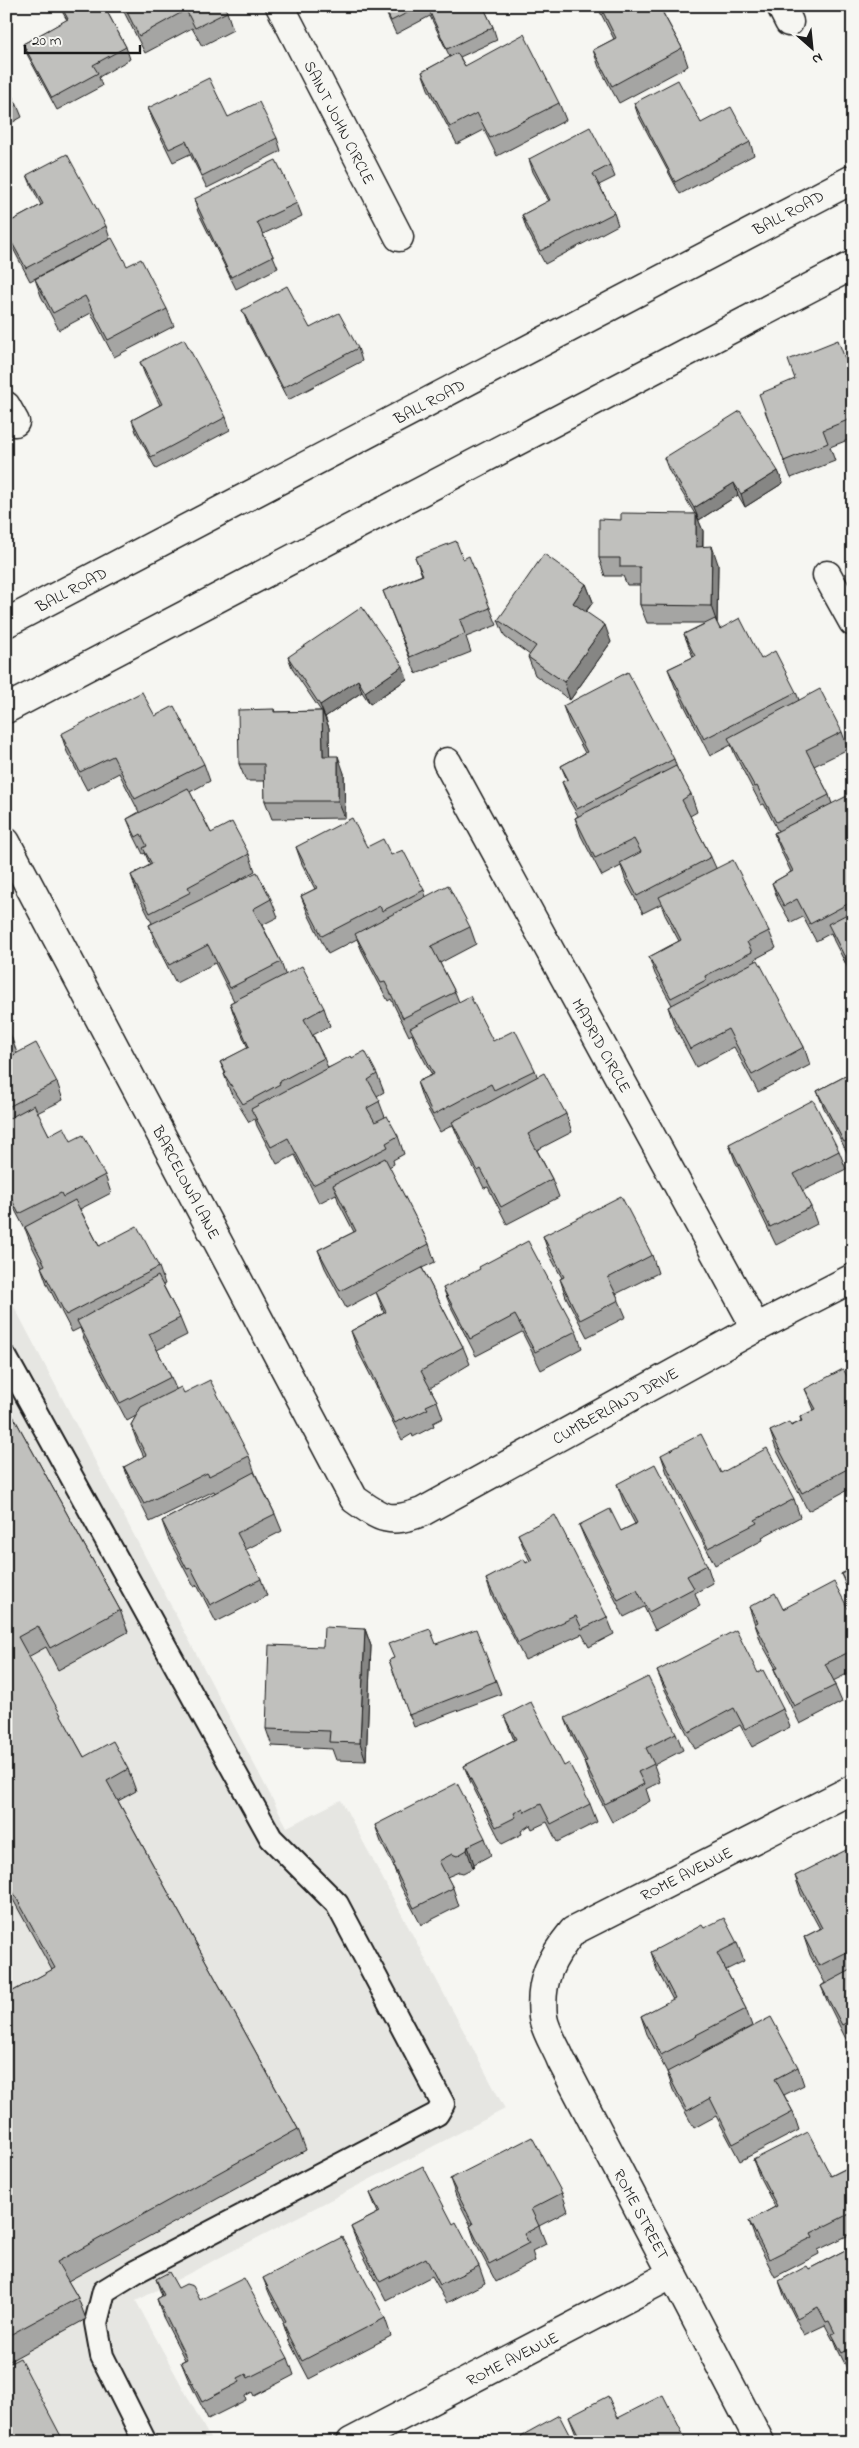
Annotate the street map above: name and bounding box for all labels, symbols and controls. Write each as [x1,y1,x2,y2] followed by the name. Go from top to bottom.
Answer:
[25,22,140,54] scale bar
[786,22,836,72] north arrow
[32,30,62,52] text: 20 m
[808,47,826,70] text: N
[297,57,380,189] street label: SAINT JOHN CIRCLE
[748,185,829,243] street label: BALL ROAD
[389,374,470,432] street label: BALL ROAD
[31,562,112,620] street label: BALL ROAD
[564,994,636,1098] street label: MADRID CIRCLE
[145,1121,225,1244] street label: BARCELONA LANE
[549,1362,683,1451] street label: CUMBERLAND DRIVE
[637,1841,737,1908] street label: ROME AVENUE
[606,2165,674,2265] street label: ROME STREET
[463,2326,563,2393] street label: ROME AVENUE

